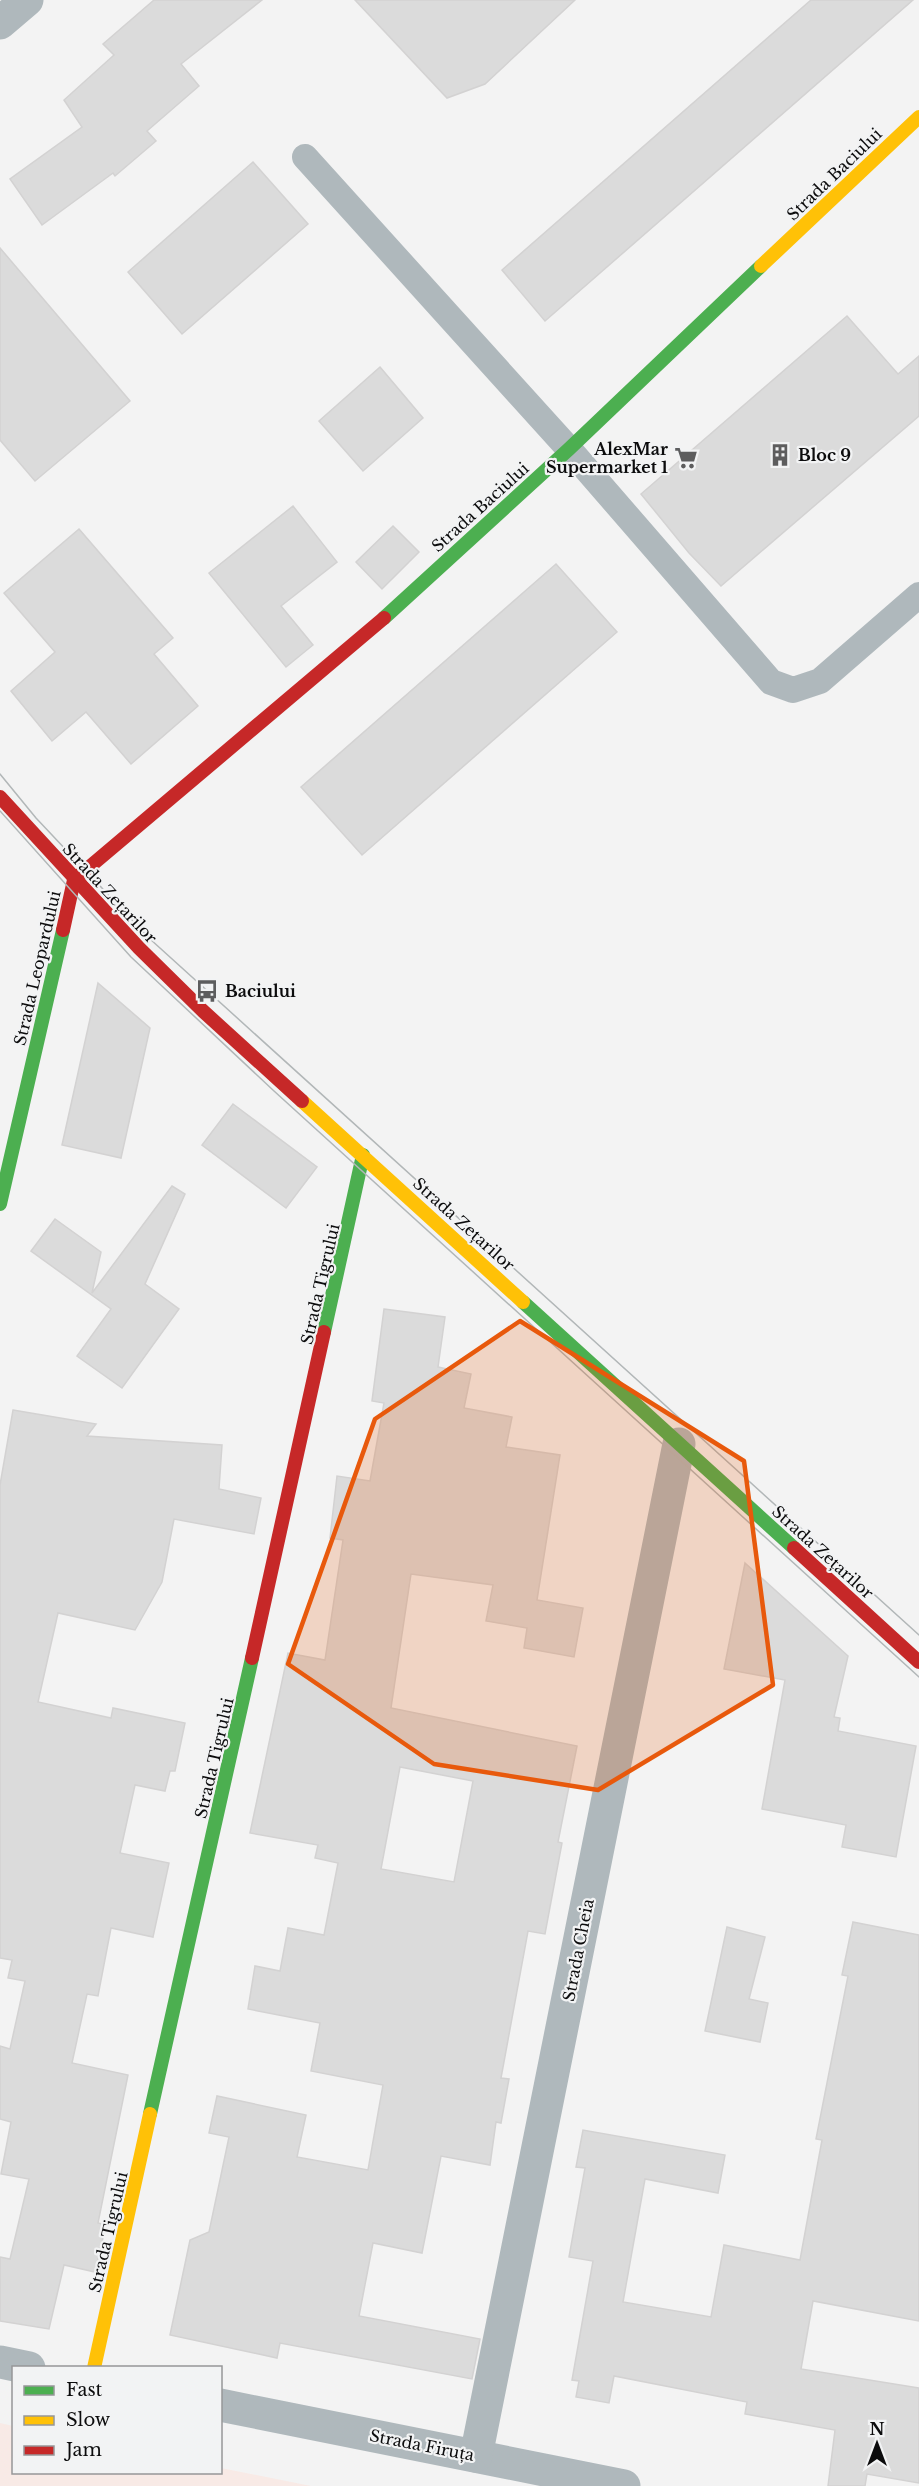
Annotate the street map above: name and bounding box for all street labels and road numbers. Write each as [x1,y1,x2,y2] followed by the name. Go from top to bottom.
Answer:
[782,123,886,224] street label: Strada Baciului
[427,458,533,556] street label: Strada Baciului
[58,839,162,948] street label: Strada Zețarilor
[9,888,65,1047] street label: Strada Leopardului
[408,1173,519,1276] street label: Strada Zețarilor
[296,1221,344,1346] street label: Strada Tigrului
[767,1501,878,1604] street label: Strada Zețarilor
[190,1695,238,1820] street label: Strada Tigrului
[558,1897,598,2003] street label: Strada Cheia
[84,2169,132,2294] street label: Strada Tigrului
[368,2425,476,2466] street label: Strada Firuța

